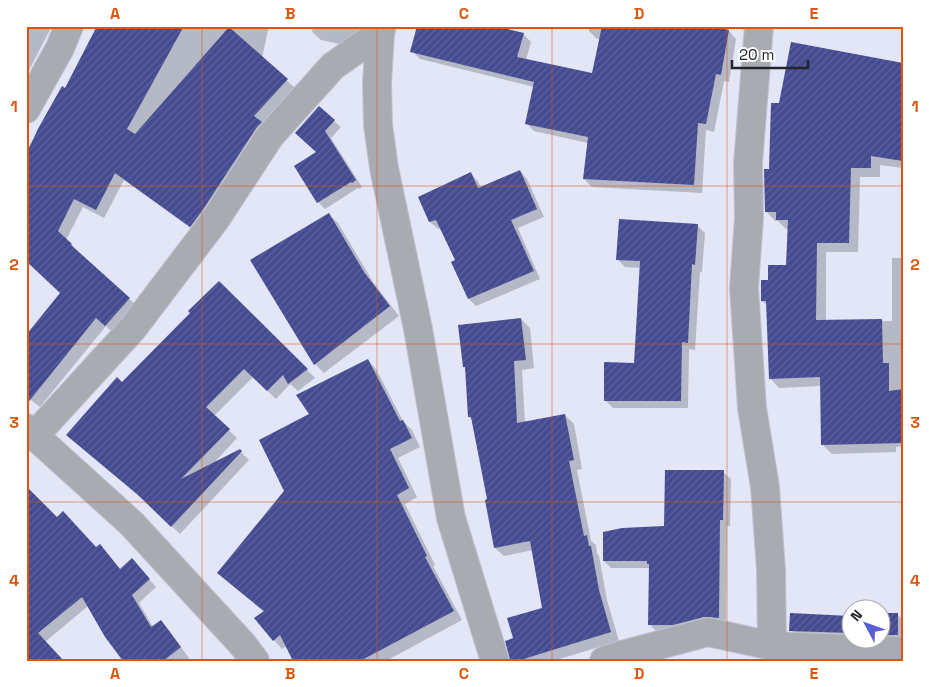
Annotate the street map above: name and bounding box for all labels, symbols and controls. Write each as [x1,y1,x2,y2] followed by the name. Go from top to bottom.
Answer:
[110,3,120,24] text: A
[285,3,295,24] text: B
[459,3,469,24] text: C
[634,3,644,24] text: D
[810,3,819,24] text: E
[732,38,808,70] scale bar
[739,45,774,64] text: 20 m
[10,96,18,117] text: 1
[911,96,919,117] text: 1
[9,254,19,275] text: 2
[910,254,920,275] text: 2
[9,412,19,433] text: 3
[910,412,920,433] text: 3
[9,570,19,591] text: 4
[910,570,920,591] text: 4
[842,600,892,650] north arrow
[846,606,866,625] text: N
[110,663,120,684] text: A
[285,663,295,684] text: B
[459,663,469,684] text: C
[634,663,644,684] text: D
[810,663,819,684] text: E

